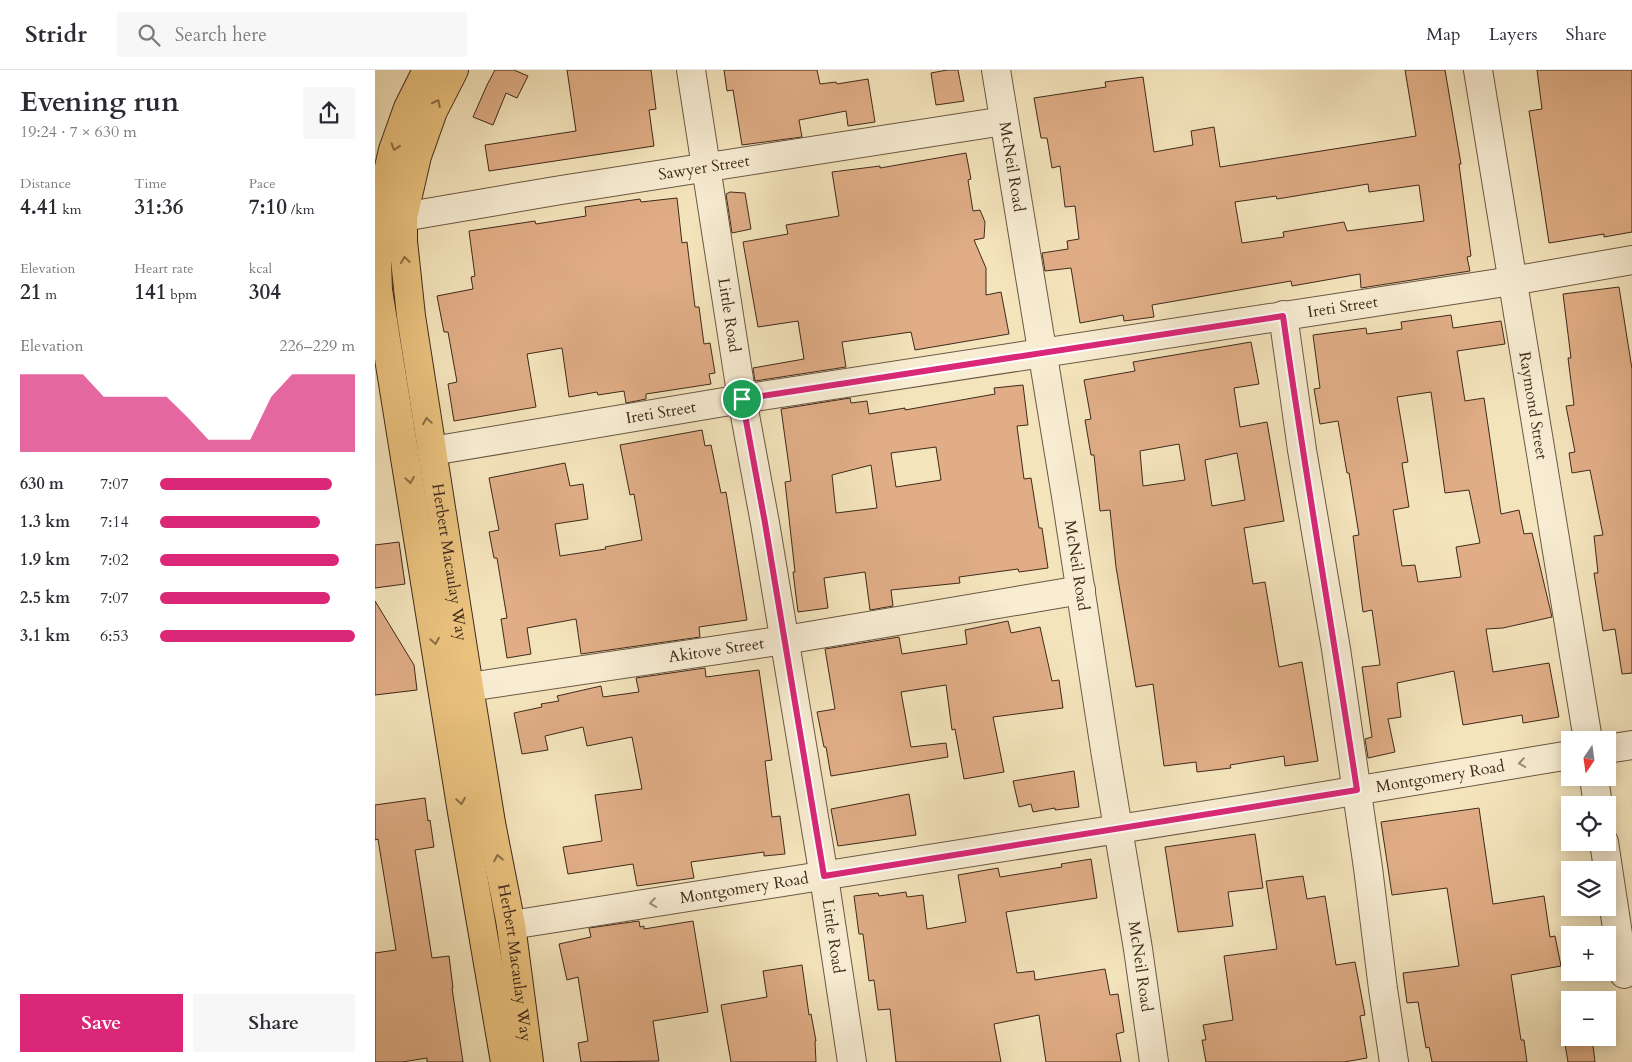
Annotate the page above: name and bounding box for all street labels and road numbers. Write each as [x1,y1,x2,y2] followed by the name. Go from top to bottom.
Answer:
[994,120,1030,214] street label: McNeil Road
[657,150,751,186] street label: Sawyer Street
[712,276,746,354] street label: Little Road
[1306,291,1379,323] street label: Ireti Street
[1513,350,1553,461] street label: Raymond Street
[624,396,698,429] street label: Ireti Street
[426,482,473,643] street label: Herbert Macaulay Way
[1059,519,1095,613] street label: McNeil Road
[667,632,766,668] street label: Akitove Street
[1374,755,1507,798] street label: Montgomery Road
[678,867,811,909] street label: Montgomery Road
[492,882,537,1044] street label: Herbert Macaulay Way
[816,898,850,976] street label: Little Road
[1123,919,1158,1014] street label: McNeil Road

